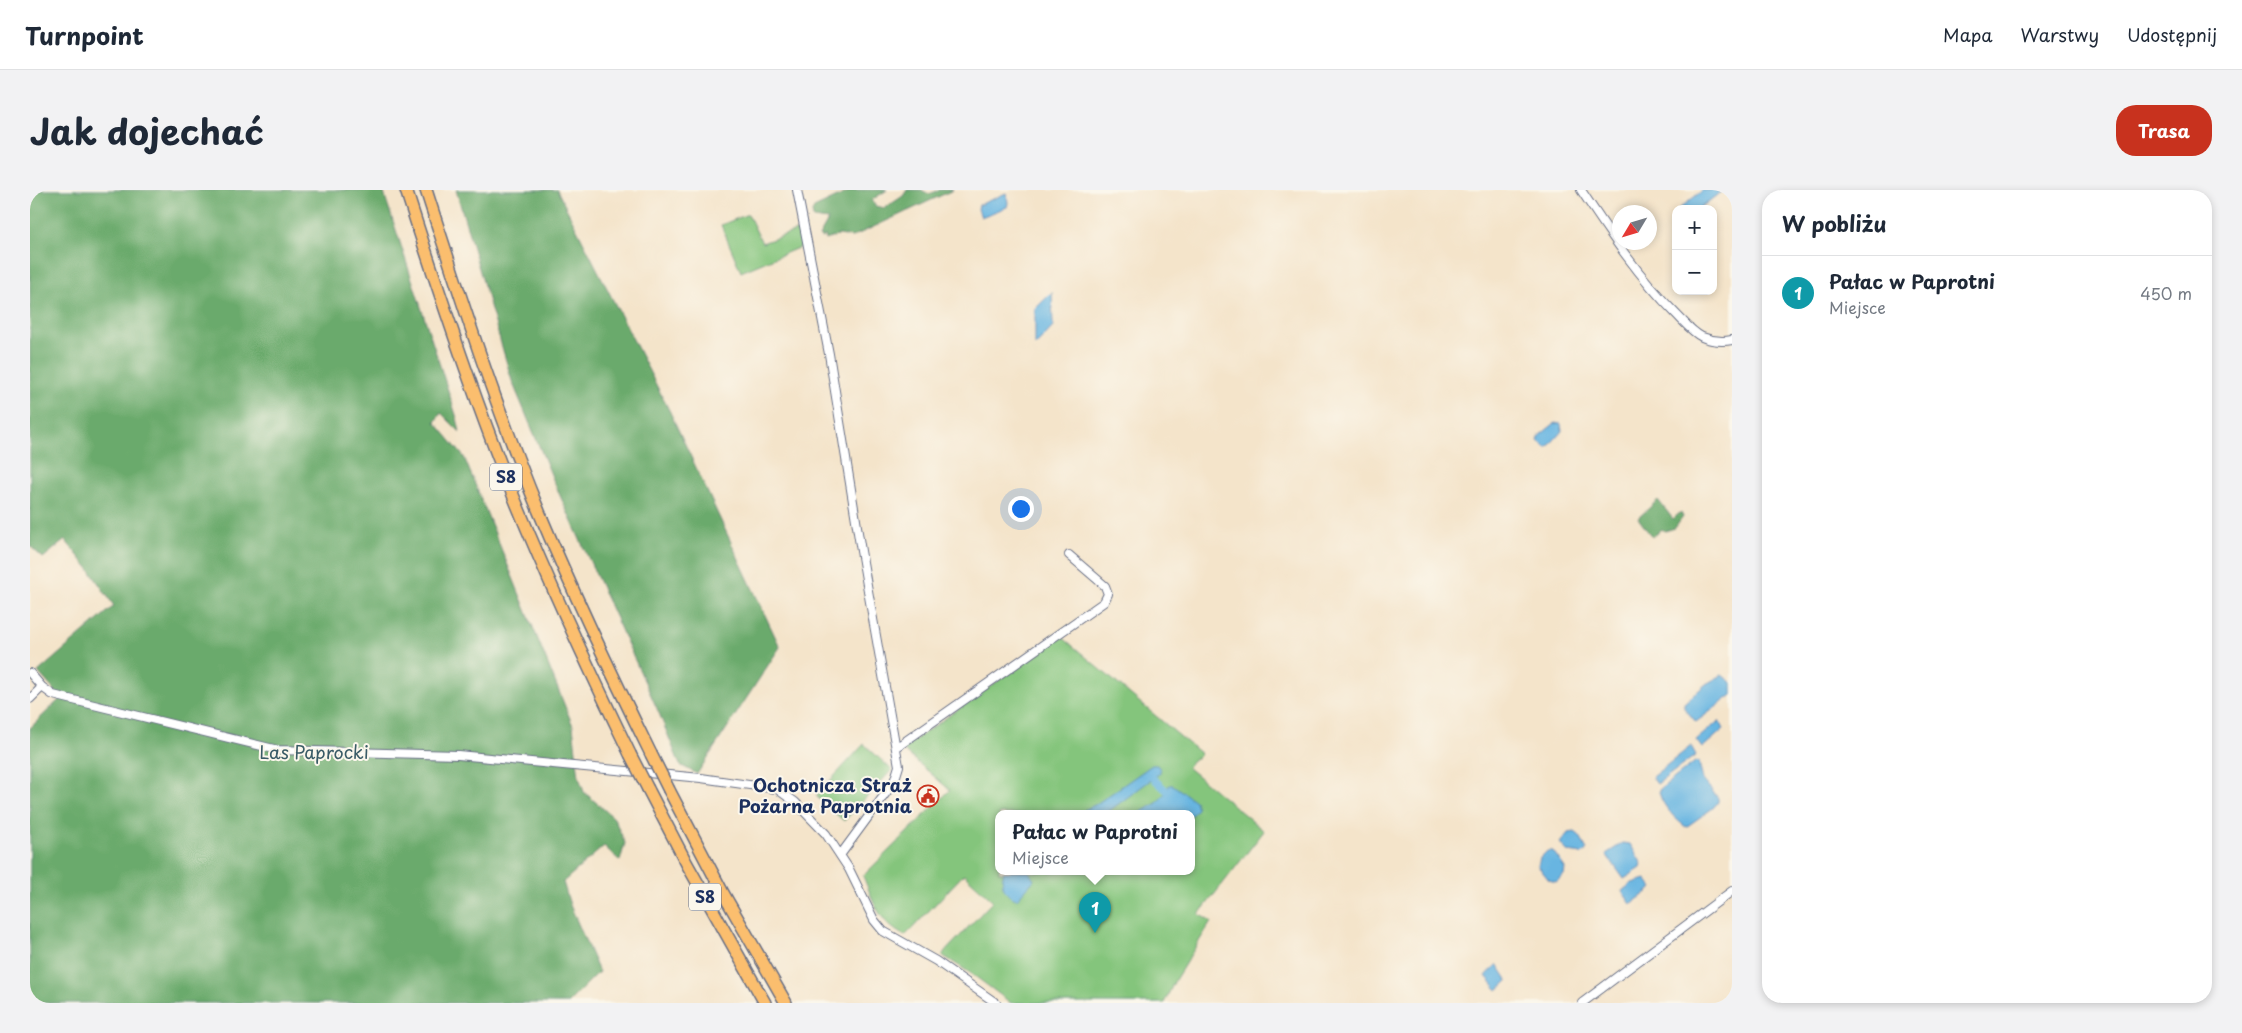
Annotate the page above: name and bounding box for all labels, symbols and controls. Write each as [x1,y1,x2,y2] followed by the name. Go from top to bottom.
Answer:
[25,17,144,53] text: Turnpoint
[1943,21,1993,48] text: Mapa
[2021,21,2099,48] text: Warstwy
[2127,21,2217,48] text: Udostępnij
[30,104,264,157] text: Jak dojechać
[2116,105,2212,156] button: Trasa
[1612,205,1657,250] north arrow
[1672,205,1717,295] map controls
[1672,205,1717,250] button: +
[1782,207,1887,239] text: W pobliżu
[1672,250,1717,295] button: −
[1829,267,1995,295] text: Pałac w Paprotni
[1794,281,1802,305] text: 1
[2140,281,2192,305] text: 450 m
[1829,295,1886,319] text: Miejsce
[490,464,522,490] road number: S8
[1008,496,1034,522] your location
[259,738,369,765] park label: Las Paprocki
[738,771,913,819] place label: Ochotnicza Straż Pożarna Paprotnia
[916,784,940,808] public building icon: Ochotnicza Straż Pożarna Paprotnia
[995,810,1195,875] popup
[1012,817,1178,845] text: Pałac w Paprotni
[1012,845,1069,869] text: Miejsce
[689,884,721,910] road number: S8
[1079,892,1111,933] pin: 1

